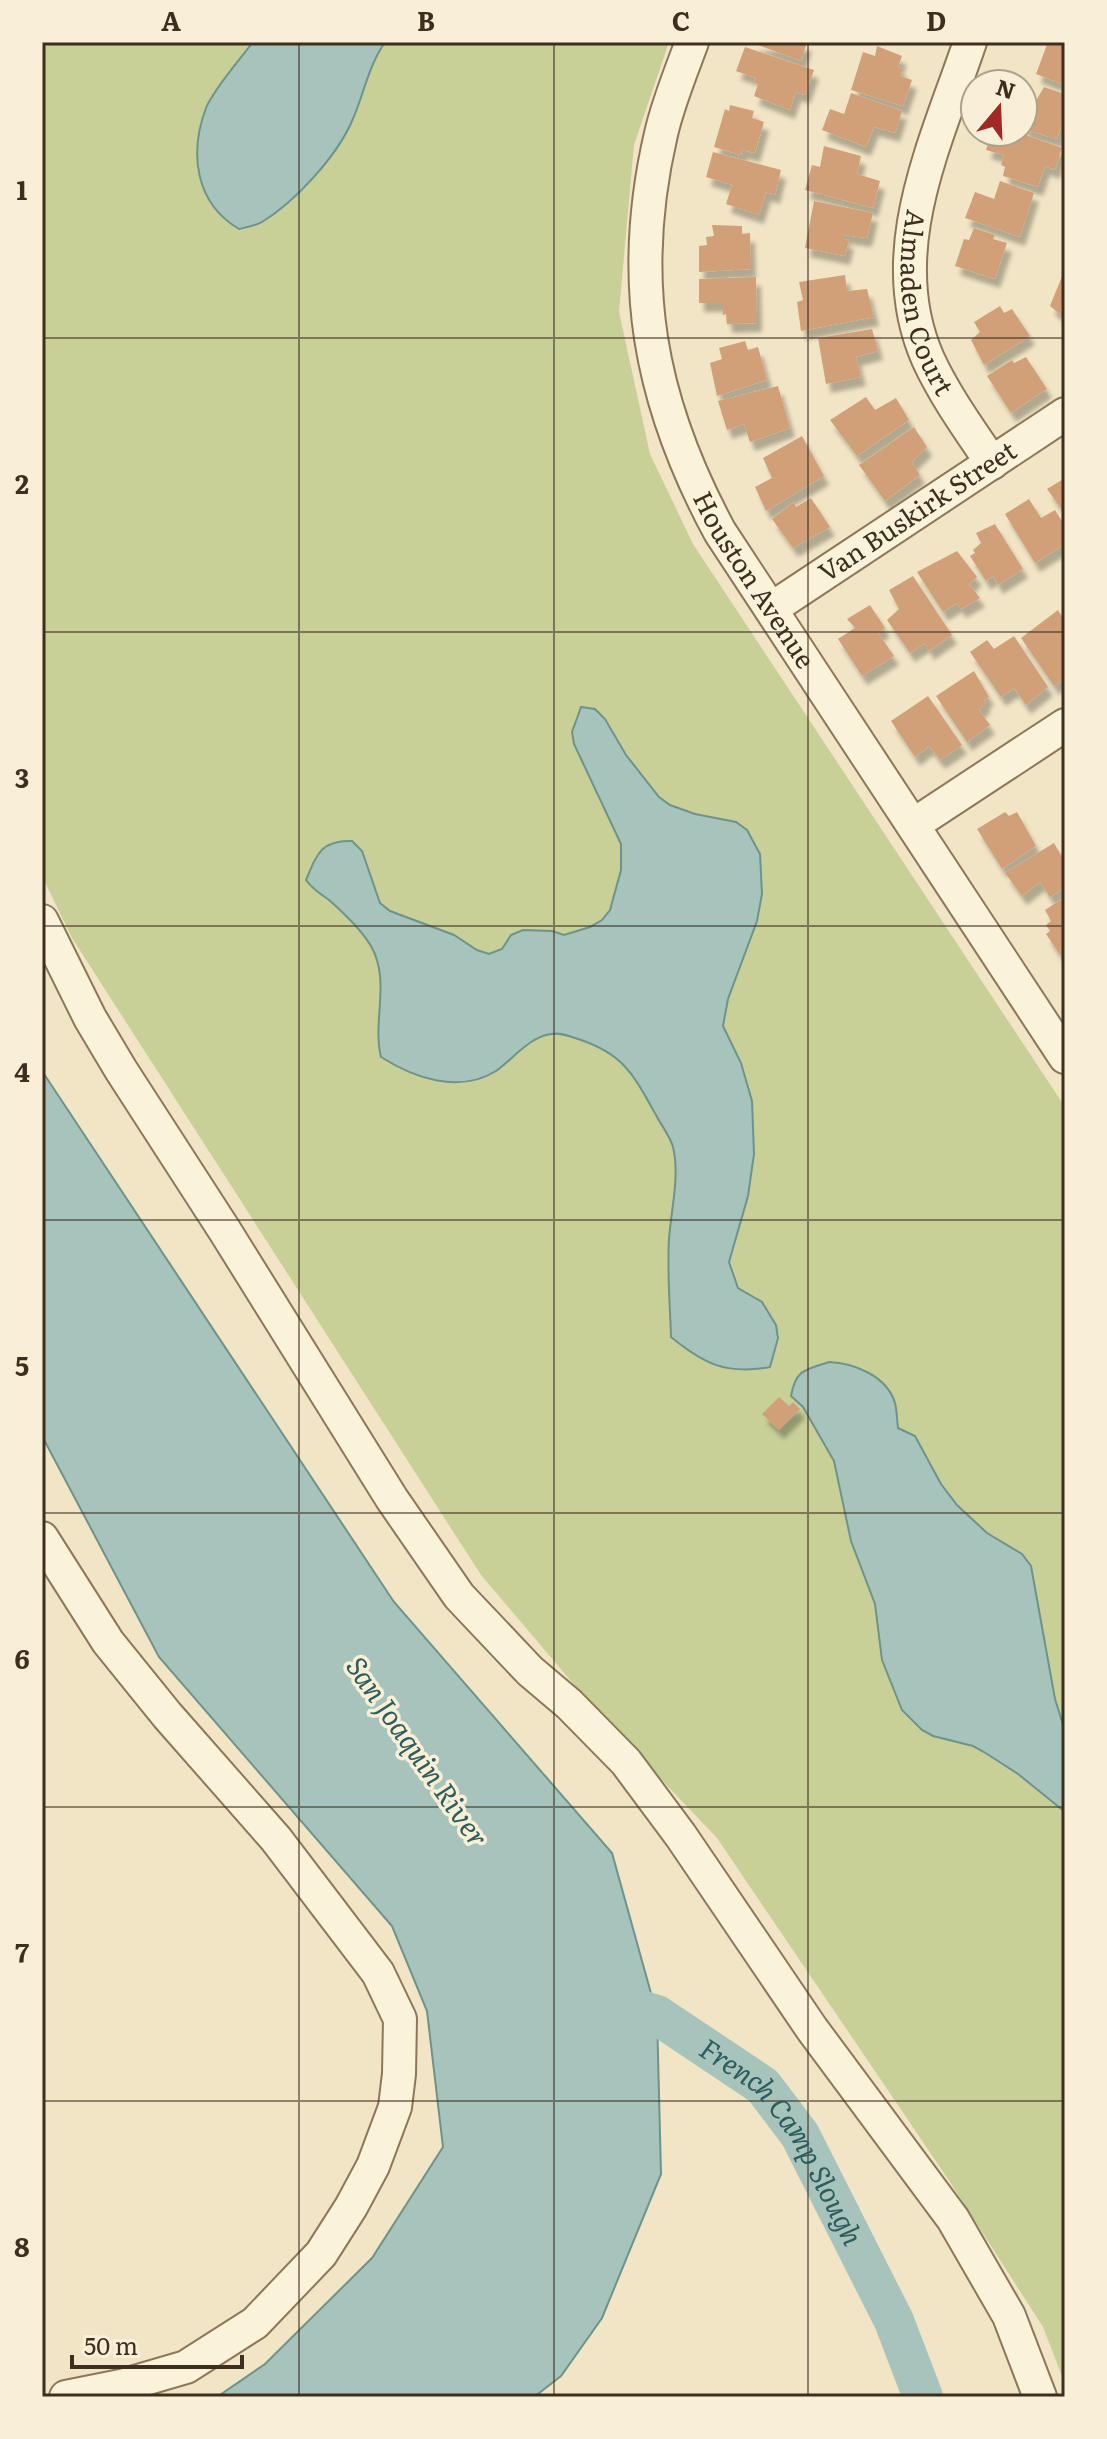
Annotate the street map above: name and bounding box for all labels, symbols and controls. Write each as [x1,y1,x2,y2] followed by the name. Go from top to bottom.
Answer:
[161,0,181,39] text: A
[417,0,435,39] text: B
[672,0,690,39] text: C
[926,0,946,39] text: D
[959,68,1039,148] north arrow
[992,69,1020,106] text: N
[17,169,28,208] text: 1
[893,207,965,402] street label: Almaden Court
[809,429,1024,590] street label: Van Buskirk Street
[15,463,29,502] text: 2
[685,484,826,675] street label: Houston Avenue
[15,757,29,796] text: 3
[14,1051,30,1090] text: 4
[15,1345,29,1384] text: 5
[14,1638,30,1677] text: 6
[337,1647,500,1855] water label: San Joaquin River
[15,1932,29,1971] text: 7
[692,2026,875,2252] water label: French Camp Slough
[14,2226,30,2265] text: 8
[72,2319,242,2369] scale bar
[84,2327,138,2362] text: 50 m

